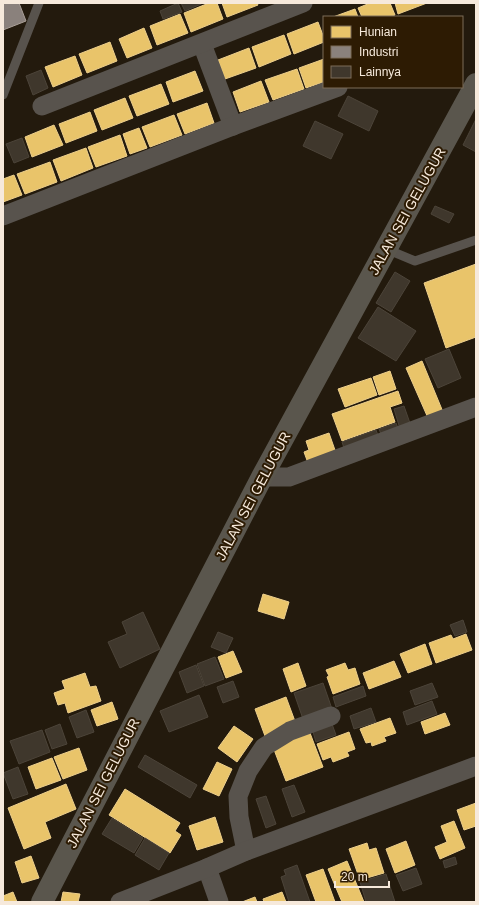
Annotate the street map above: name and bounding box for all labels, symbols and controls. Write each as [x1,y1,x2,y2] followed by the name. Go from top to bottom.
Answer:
[323,16,463,88] legend
[359,25,397,39] text: Hunian
[359,45,398,59] text: Industri
[359,65,401,79] text: Lainnya
[365,145,449,277] street label: JALAN SEI GELUGUR
[212,429,294,563] street label: JALAN SEI GELUGUR
[63,716,143,850] street label: JALAN SEI GELUGUR
[335,863,389,889] scale bar
[341,870,368,884] text: 20 m

